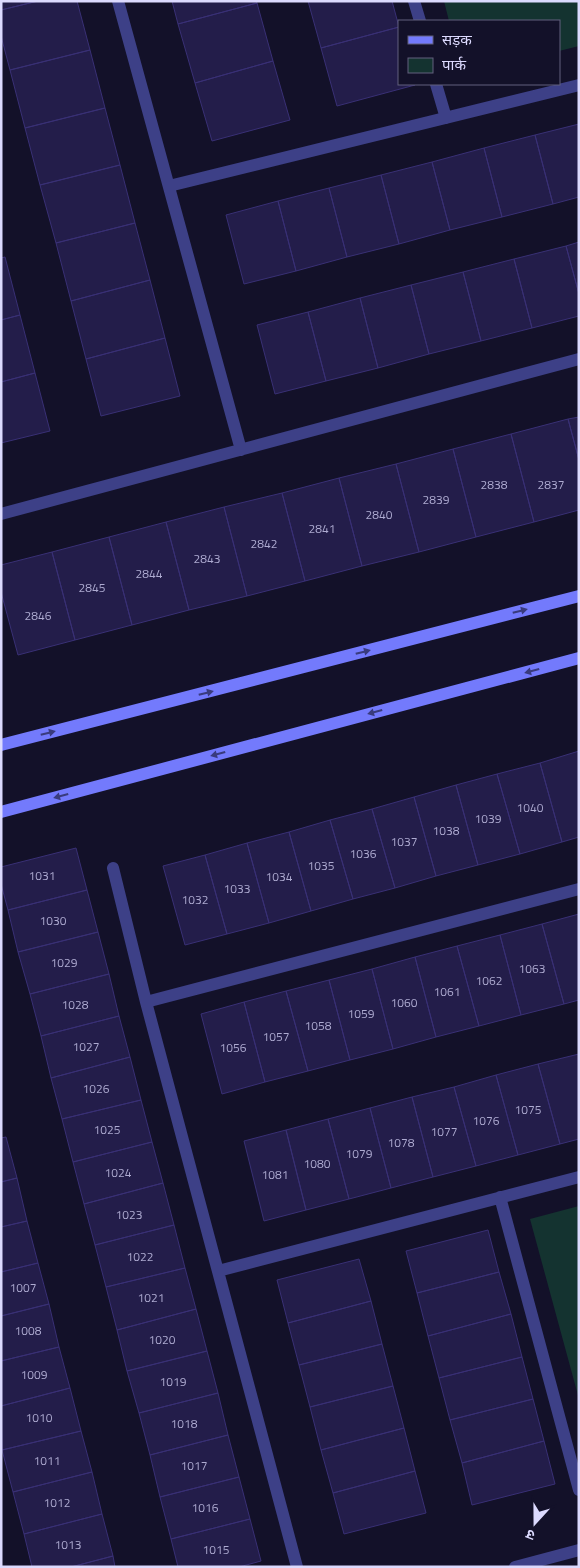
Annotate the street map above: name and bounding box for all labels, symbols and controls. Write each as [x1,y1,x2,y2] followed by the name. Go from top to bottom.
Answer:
[398,20,560,85] legend
[442,28,472,51] text: सड़क
[442,53,466,76] text: पार्क
[481,475,508,494] house number: 2838
[538,475,564,494] house number: 2837
[423,490,450,509] house number: 2839
[366,505,393,524] house number: 2840
[309,519,335,538] house number: 2841
[251,534,277,553] house number: 2842
[194,549,220,568] house number: 2843
[136,564,163,583] house number: 2844
[79,578,106,597] house number: 2845
[25,606,52,625] house number: 2846
[513,607,528,615] one-way arrow
[356,648,371,656] one-way arrow
[524,667,539,675] one-way arrow
[198,688,213,696] one-way arrow
[367,709,382,717] one-way arrow
[41,729,56,737] one-way arrow
[210,751,225,759] one-way arrow
[53,792,68,800] one-way arrow
[517,798,544,817] house number: 1040
[475,809,502,828] house number: 1039
[433,821,460,840] house number: 1038
[391,832,417,851] house number: 1037
[350,844,377,863] house number: 1036
[308,856,335,875] house number: 1035
[29,866,55,885] house number: 1031
[266,867,293,886] house number: 1034
[224,879,250,898] house number: 1033
[182,890,208,909] house number: 1032
[40,911,67,930] house number: 1030
[51,953,78,972] house number: 1029
[519,959,545,978] house number: 1063
[476,971,502,990] house number: 1062
[434,982,460,1001] house number: 1061
[391,993,418,1012] house number: 1060
[62,995,89,1014] house number: 1028
[348,1004,375,1023] house number: 1059
[305,1016,332,1035] house number: 1058
[263,1027,289,1046] house number: 1057
[73,1037,99,1056] house number: 1027
[220,1038,247,1057] house number: 1056
[83,1079,110,1098] house number: 1026
[515,1100,542,1119] house number: 1075
[473,1111,500,1130] house number: 1076
[94,1120,121,1139] house number: 1025
[431,1122,457,1141] house number: 1077
[388,1133,415,1152] house number: 1078
[346,1144,373,1163] house number: 1079
[304,1154,331,1173] house number: 1080
[105,1163,132,1182] house number: 1024
[262,1165,288,1184] house number: 1081
[116,1205,142,1224] house number: 1023
[127,1247,153,1266] house number: 1022
[10,1278,36,1297] house number: 1007
[138,1288,164,1307] house number: 1021
[15,1321,42,1340] house number: 1008
[149,1330,176,1349] house number: 1020
[21,1365,48,1384] house number: 1009
[160,1372,187,1391] house number: 1019
[26,1408,53,1427] house number: 1010
[171,1414,198,1433] house number: 1018
[34,1451,60,1470] house number: 1011
[181,1456,207,1475] house number: 1017
[44,1493,70,1512] house number: 1012
[192,1498,219,1517] house number: 1016
[510,1498,560,1548] north arrow
[522,1524,538,1547] text: उ
[55,1535,81,1554] house number: 1013
[203,1540,230,1559] house number: 1015

